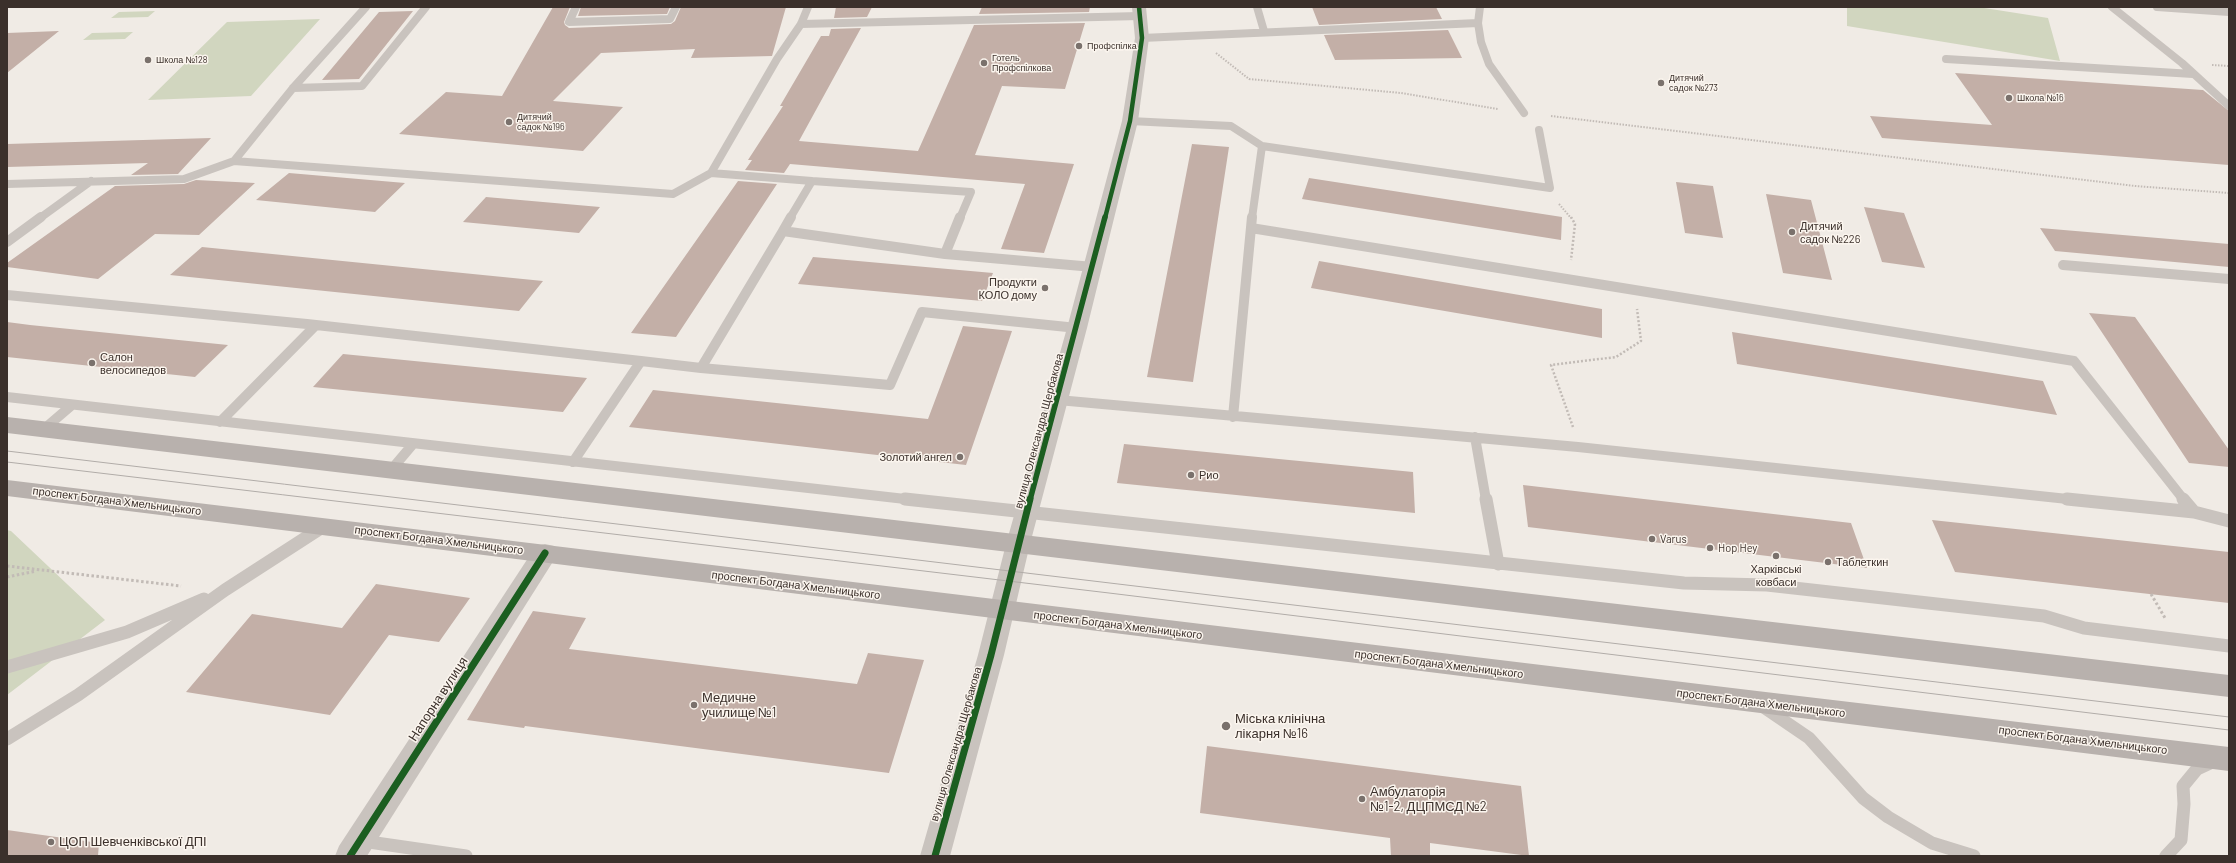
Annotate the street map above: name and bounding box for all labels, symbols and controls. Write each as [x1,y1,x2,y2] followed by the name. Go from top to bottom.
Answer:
[1074,41,1084,51] marker: Профспілка
[1087,41,1137,51] place label: Профспілка
[992,53,1051,74] place label: Готель Профспілкова
[143,55,153,65] marker: Школа №128
[156,55,207,65] place label: Школа №128
[979,58,989,68] marker: Готель Профспілкова
[1669,73,1718,94] place label: Дитячий садок №273
[1656,78,1666,88] marker: Дитячий садок №273
[2004,93,2014,103] marker: Школа №16
[2017,93,2064,103] place label: Школа №16
[517,112,565,133] place label: Дитячий садок №196
[504,117,514,127] marker: Дитячий садок №196
[1800,219,1860,245] place label: Дитячий садок №226
[1787,227,1797,237] marker: Дитячий садок №226
[979,275,1037,301] place label: Продукти КОЛО дому
[1040,283,1050,293] marker: Продукти КОЛО дому
[100,350,166,376] place label: Салон велосипедов
[1012,352,1066,510] street label: вулиця Олександра Щербакова
[87,358,97,368] marker: Салон велосипедов
[879,450,952,464] place label: Золотий ангел
[955,452,965,462] marker: Золотий ангел
[1199,468,1219,482] place label: Рио
[1186,470,1196,480] marker: Рио
[32,484,202,518] street label: проспект Богдана Хмельницького
[354,523,524,557] street label: проспект Богдана Хмельницького
[1660,532,1687,546] place label: Varus
[1647,534,1657,544] marker: Varus
[1718,541,1757,555] place label: Hop Hey
[1705,543,1715,553] marker: Hop Hey
[1771,551,1781,561] marker: Харківські ковбаси
[1836,555,1888,569] place label: Таблеткин
[1823,557,1833,567] marker: Таблеткин
[1750,562,1802,588] place label: Харківські ковбаси
[711,568,881,602] street label: проспект Богдана Хмельницького
[1033,608,1203,642] street label: проспект Богдана Хмельницького
[1354,647,1524,681] street label: проспект Богдана Хмельницького
[405,654,471,744] street label: Напорна вулиця
[928,665,984,823] street label: вулиця Олександра Щербакова
[1676,686,1846,720] street label: проспект Богдана Хмельницького
[702,690,776,721] place label: Медичне училище №1
[689,700,699,710] marker: Медичне училище №1
[1235,711,1325,742] place label: Міська клінічна лікарня №16
[1220,720,1232,732] marker: Міська клінічна лікарня №16
[1998,723,2168,757] street label: проспект Богдана Хмельницького
[1370,784,1487,815] place label: Амбулаторія №1-2, ДЦПМСД №2
[1357,794,1367,804] marker: Амбулаторія №1-2, ДЦПМСД №2
[59,834,207,850] place label: ЦОП Шевченківської ДПІ
[46,837,56,847] marker: ЦОП Шевченківської ДПІ

